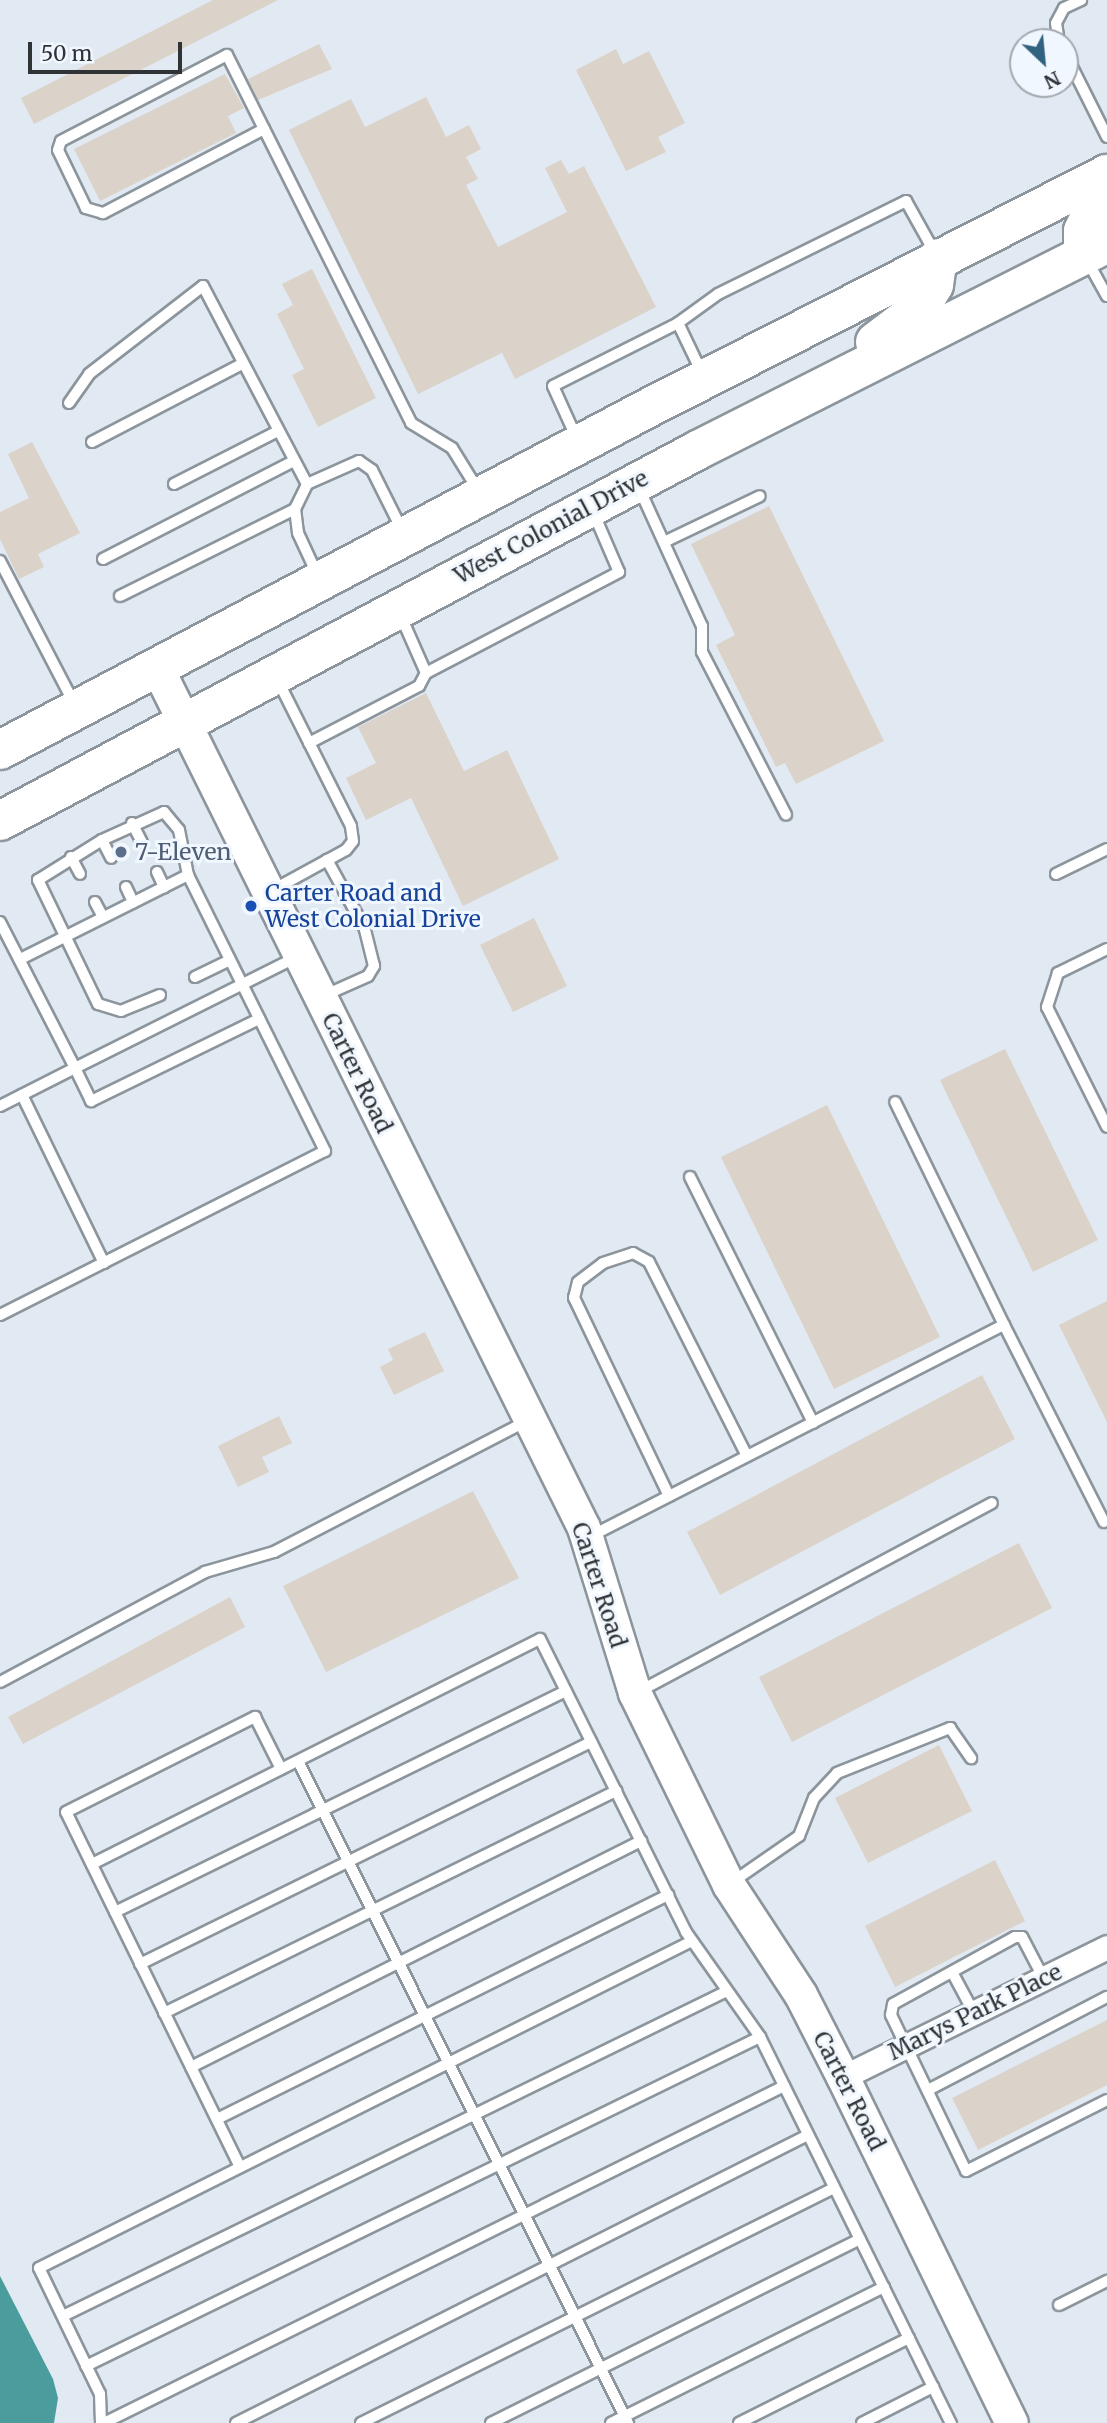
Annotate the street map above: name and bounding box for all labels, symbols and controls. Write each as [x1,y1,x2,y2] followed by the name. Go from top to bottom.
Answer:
[32,28,186,72] scale bar
[1009,28,1079,98] north arrow
[41,40,92,67] text: 50 m
[1040,66,1064,94] text: N
[449,464,653,590] street label: West Colonial Drive
[135,838,232,866] place label: 7-Eleven
[113,844,129,860] marker: 7-Eleven
[265,879,481,933] place label: Carter Road and West Colonial Drive
[243,898,259,914] marker: Carter Road and West Colonial Drive
[316,1009,398,1137] street label: Carter Road
[566,1519,632,1651] street label: Carter Road
[884,1958,1066,2066] street label: Marys Park Place
[807,2027,891,2155] street label: Carter Road

